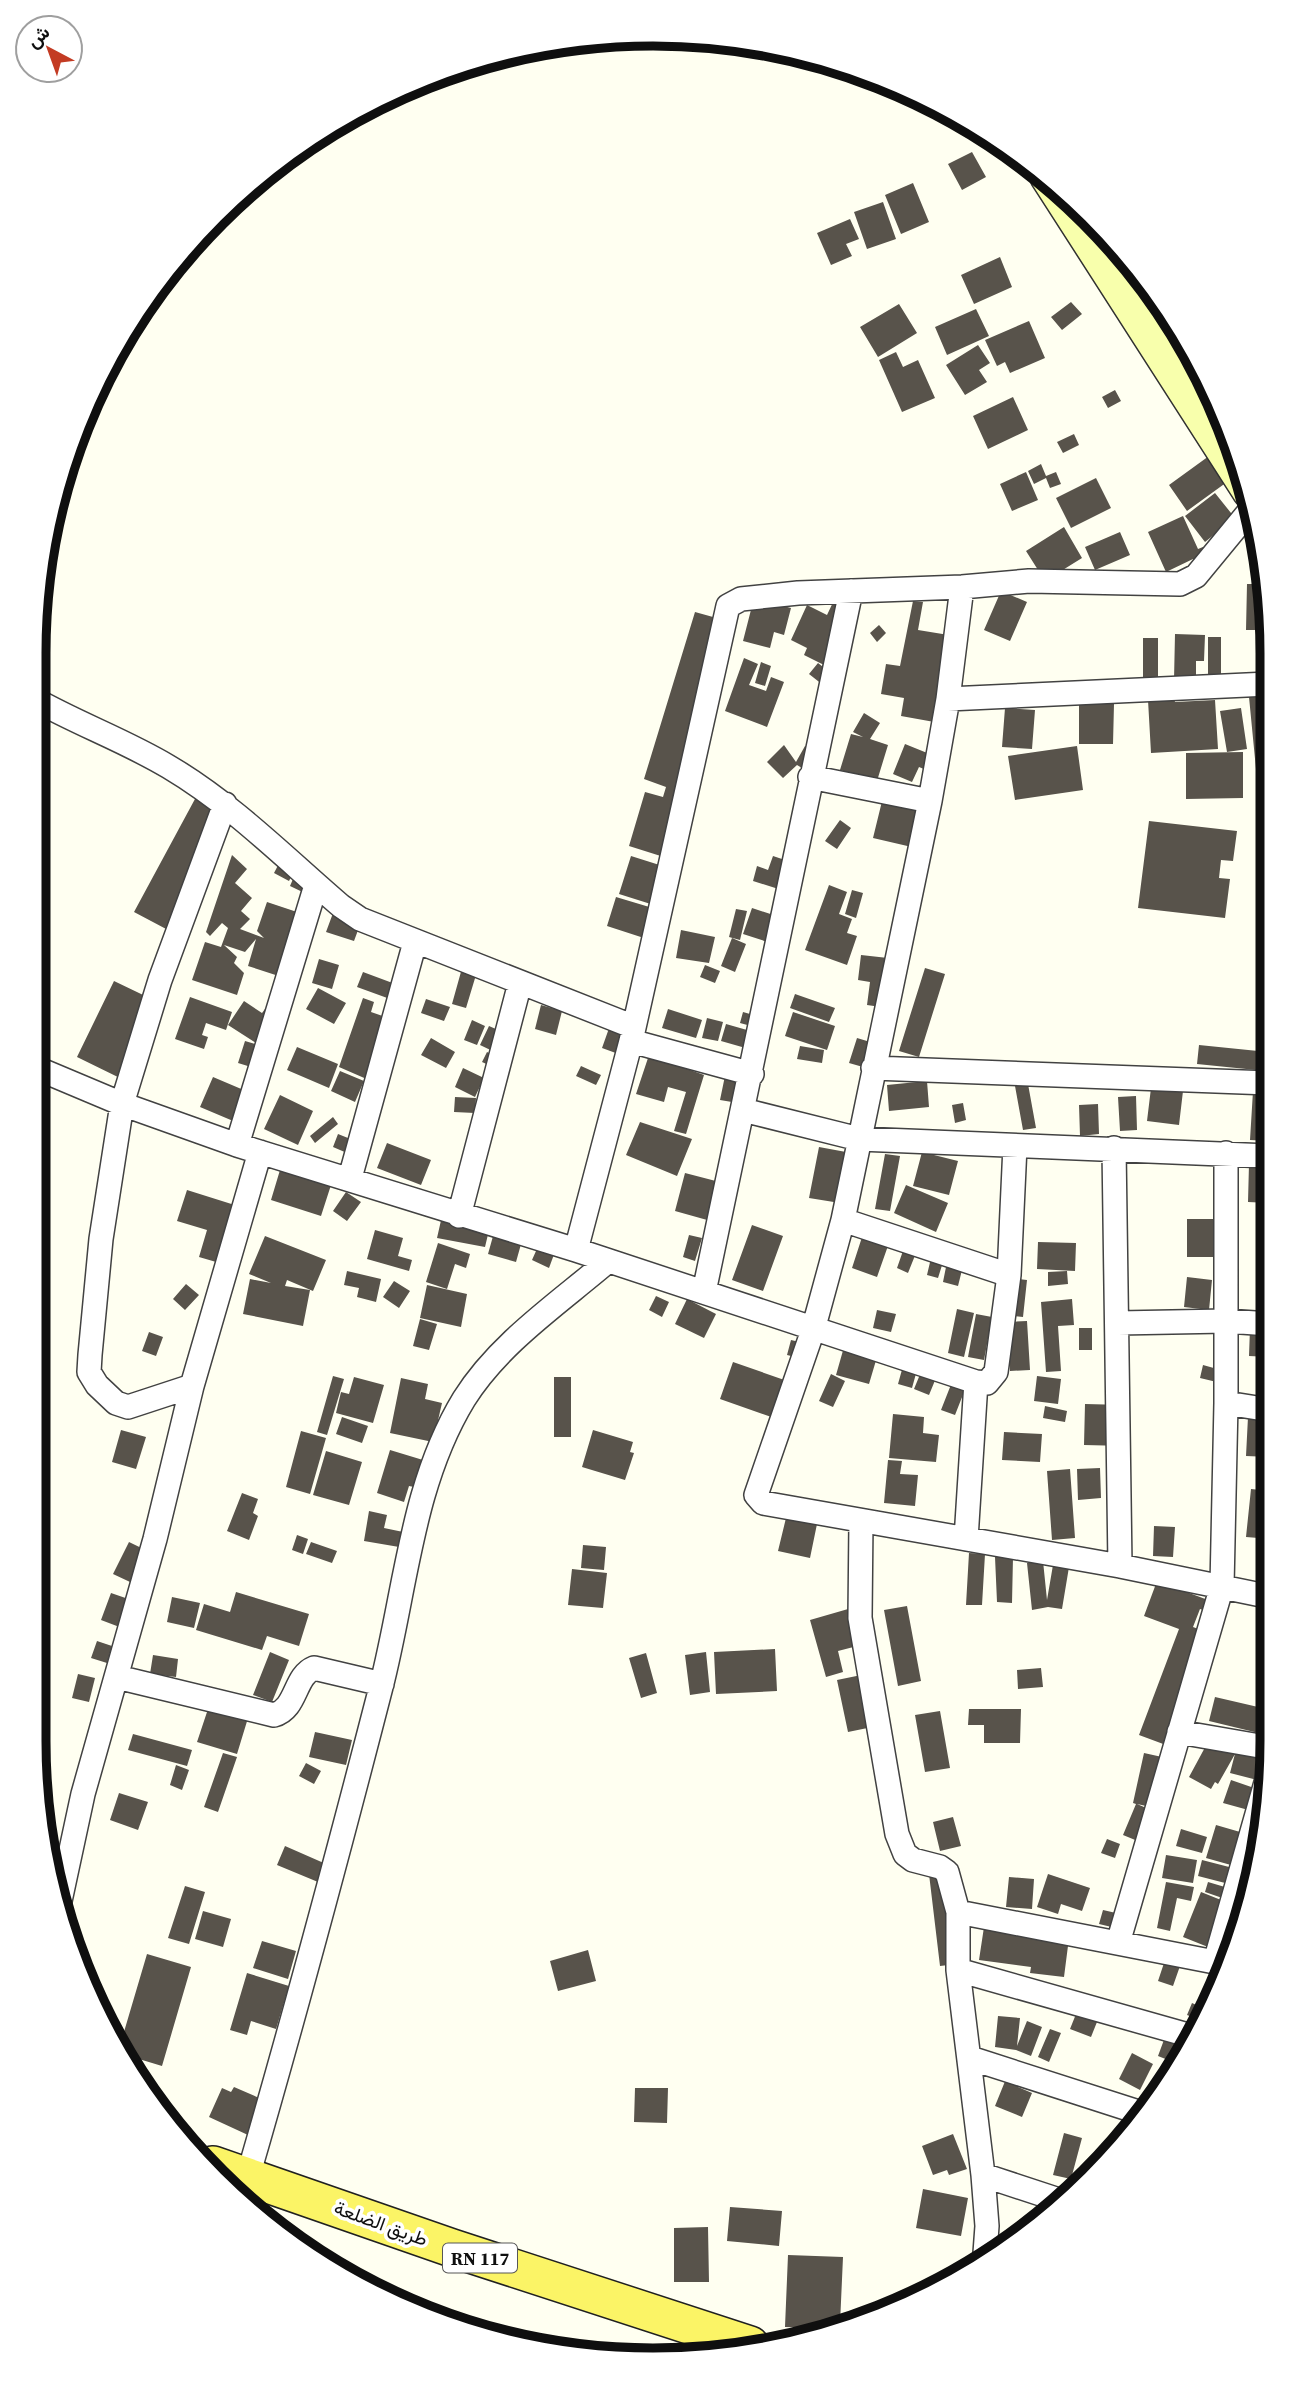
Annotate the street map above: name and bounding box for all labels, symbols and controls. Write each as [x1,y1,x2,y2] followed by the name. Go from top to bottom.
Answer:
[14,14,84,84] north arrow
[21,19,55,53] text: ش
[331,2194,431,2252] street label: طريق الضلعة
[443,2244,517,2272] road number: RN 117

